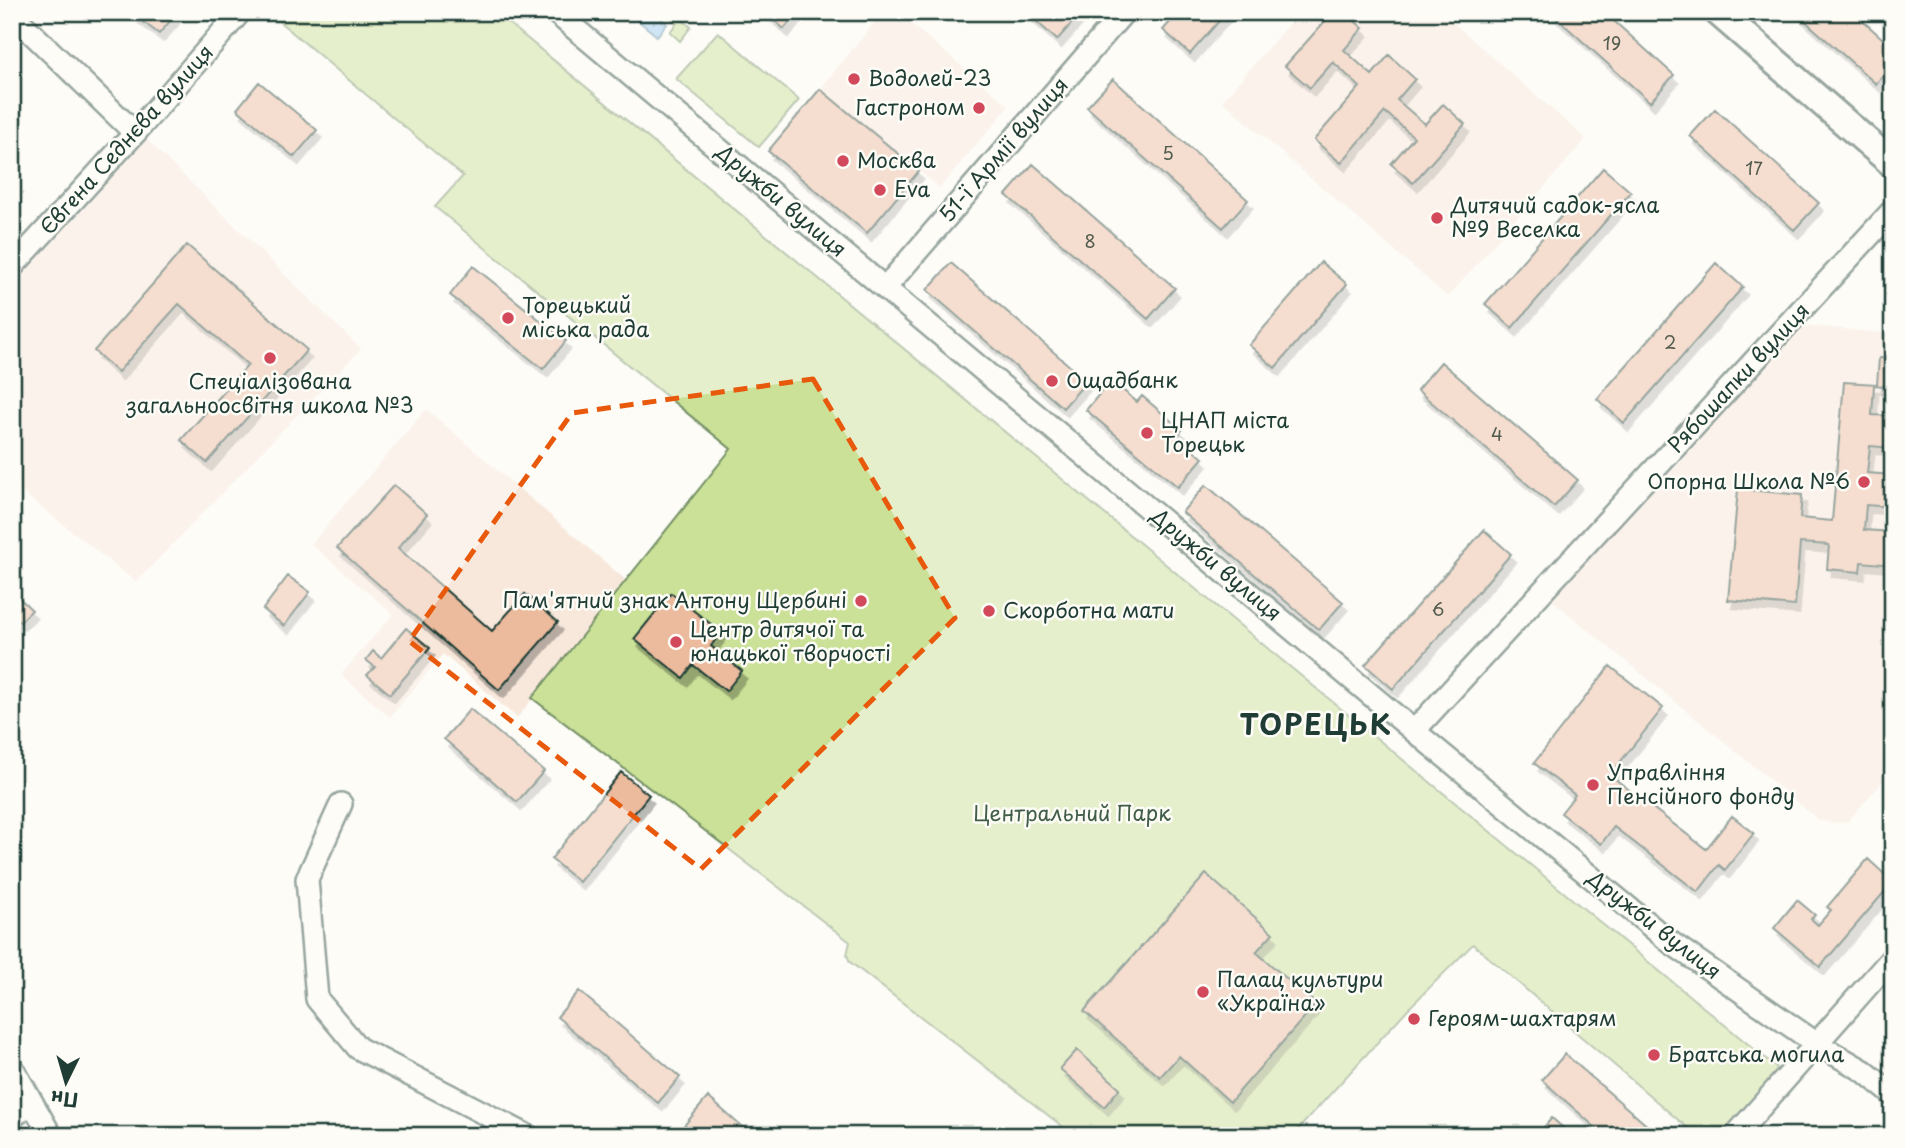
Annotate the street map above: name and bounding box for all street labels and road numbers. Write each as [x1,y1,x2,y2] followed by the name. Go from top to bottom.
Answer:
[31,36,220,241] street label: Євгена Седнєва вулиця
[930,69,1075,228] street label: 51-ї Армії вулиця
[709,135,855,264] street label: Дружби вулиця
[1659,294,1816,459] street label: Рябошапки вулиця
[1144,499,1290,628] street label: Дружби вулиця
[1581,860,1729,986] street label: Дружби вулиця

